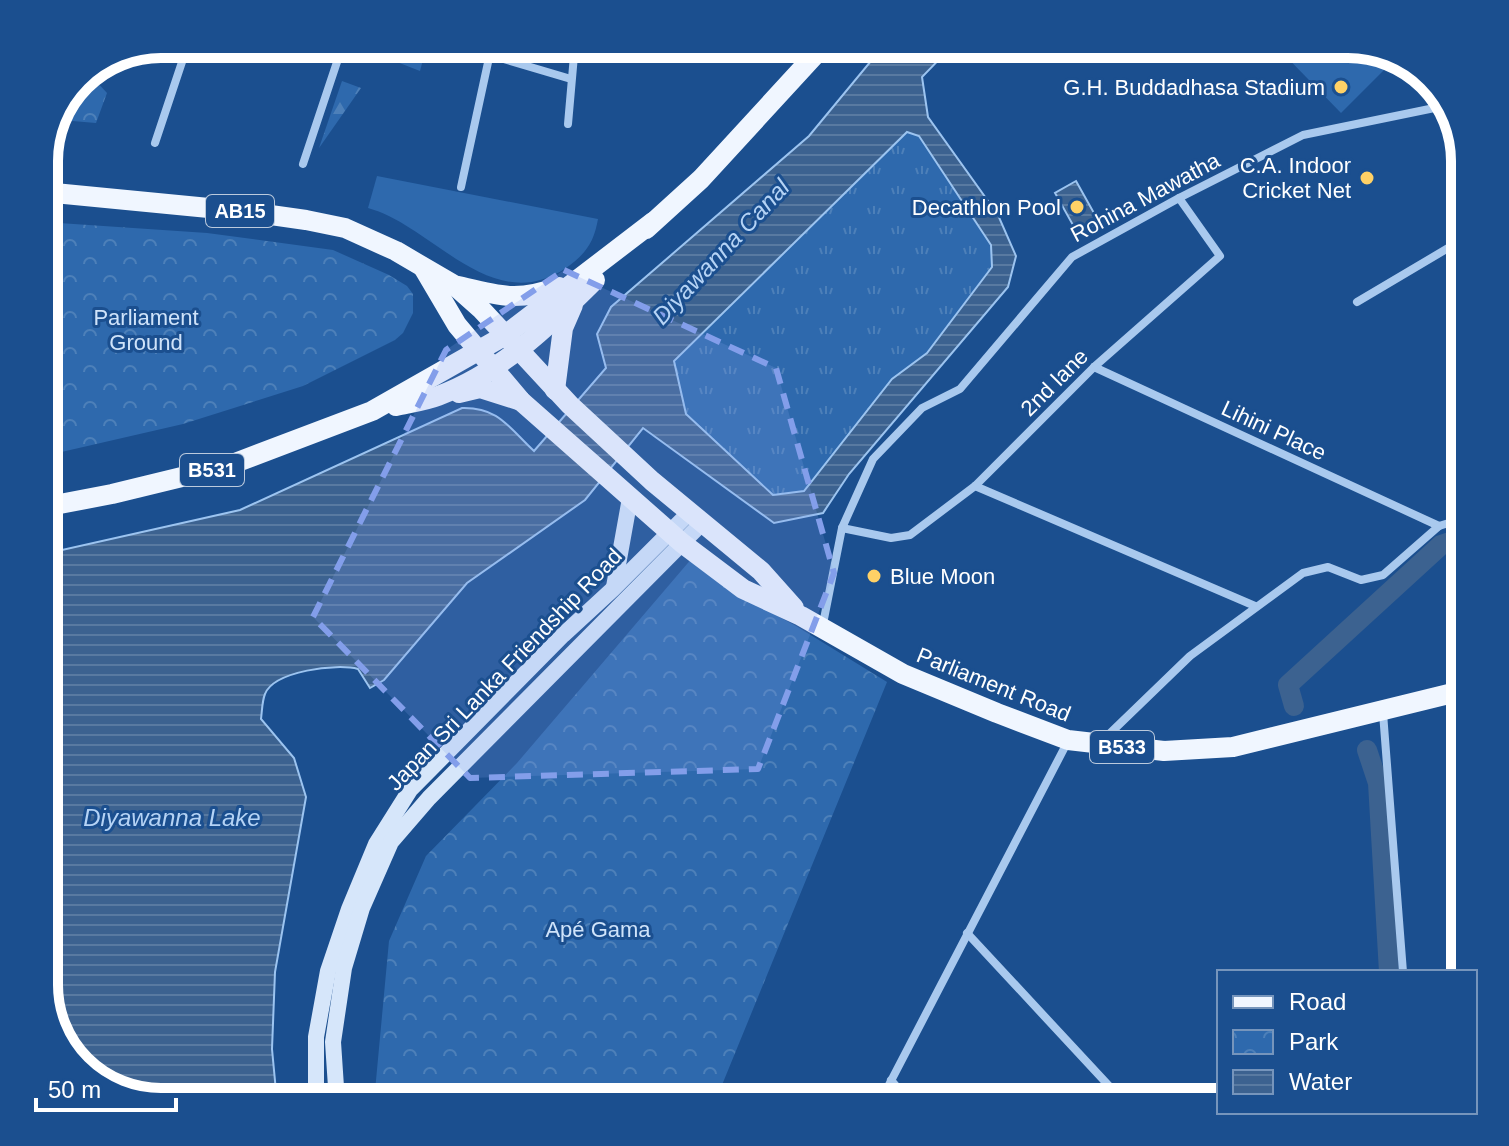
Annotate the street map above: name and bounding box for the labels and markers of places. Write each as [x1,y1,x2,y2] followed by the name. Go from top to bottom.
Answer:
[1063,75,1325,100] place label: G.H. Buddadhasa Stadium
[1332,78,1350,96] marker: G.H. Buddadhasa Stadium
[1240,153,1351,203] place label: C.A. Indoor Cricket Net
[1358,169,1376,187] marker: C.A. Indoor Cricket Net
[912,195,1061,220] place label: Decathlon Pool
[1068,198,1086,216] marker: Decathlon Pool
[890,564,995,589] place label: Blue Moon
[865,567,883,585] marker: Blue Moon

